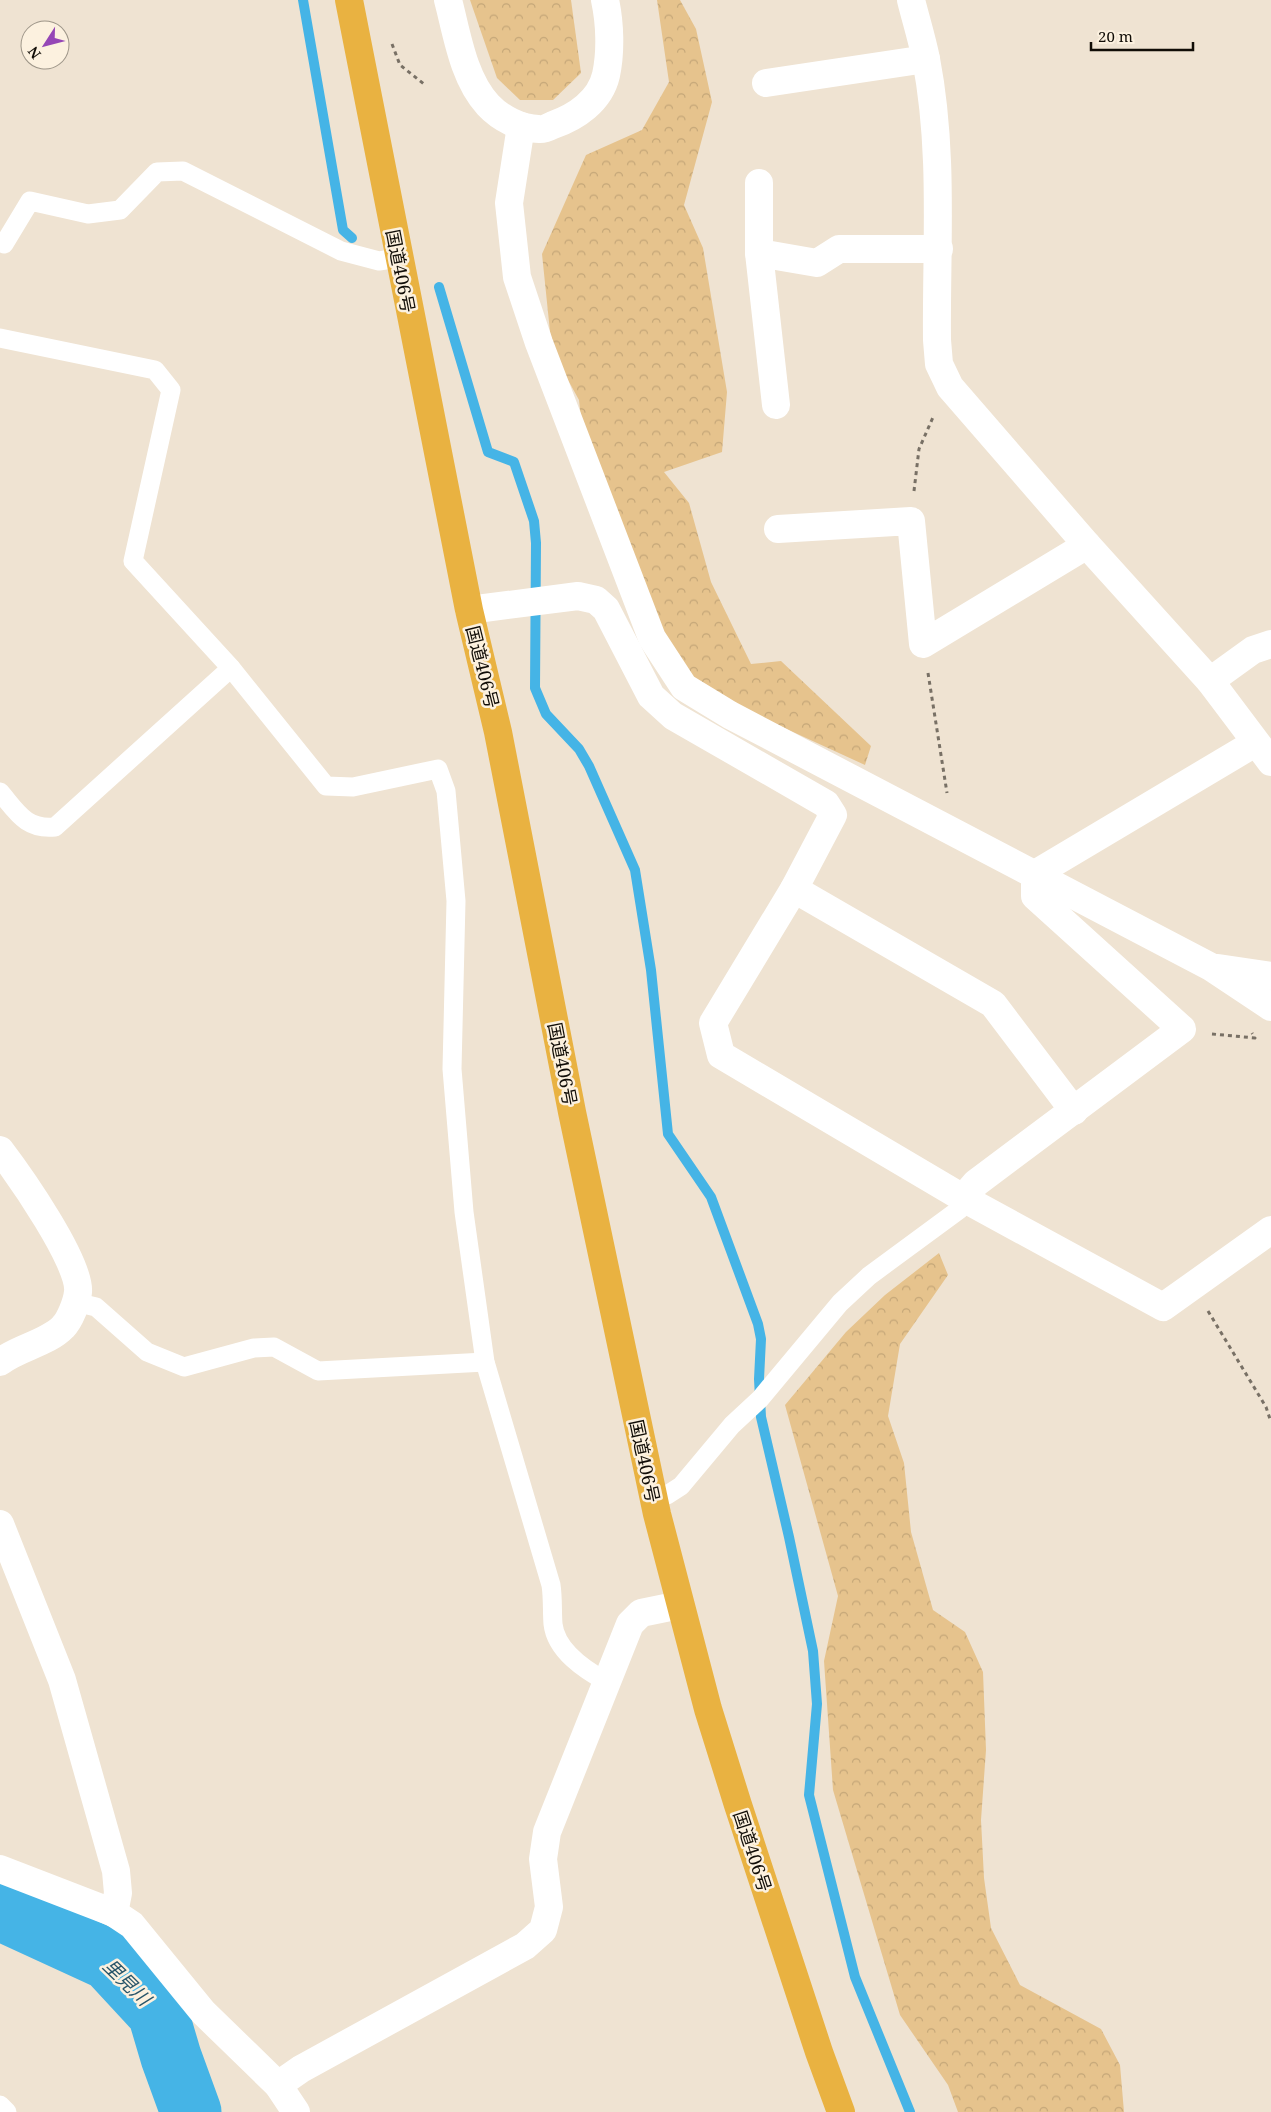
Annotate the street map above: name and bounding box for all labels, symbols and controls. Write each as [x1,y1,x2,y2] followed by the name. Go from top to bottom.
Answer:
[20,20,70,70] north arrow
[1091,20,1194,52] scale bar
[1098,26,1133,46] text: 20 m
[23,43,45,63] text: N
[381,227,421,315] street label: 国道406号
[461,623,505,711] street label: 国道406号
[543,1020,583,1108] street label: 国道406号
[625,1417,665,1505] street label: 国道406号
[729,1807,777,1895] street label: 国道406号
[97,1953,158,2013] water label: 里見川

